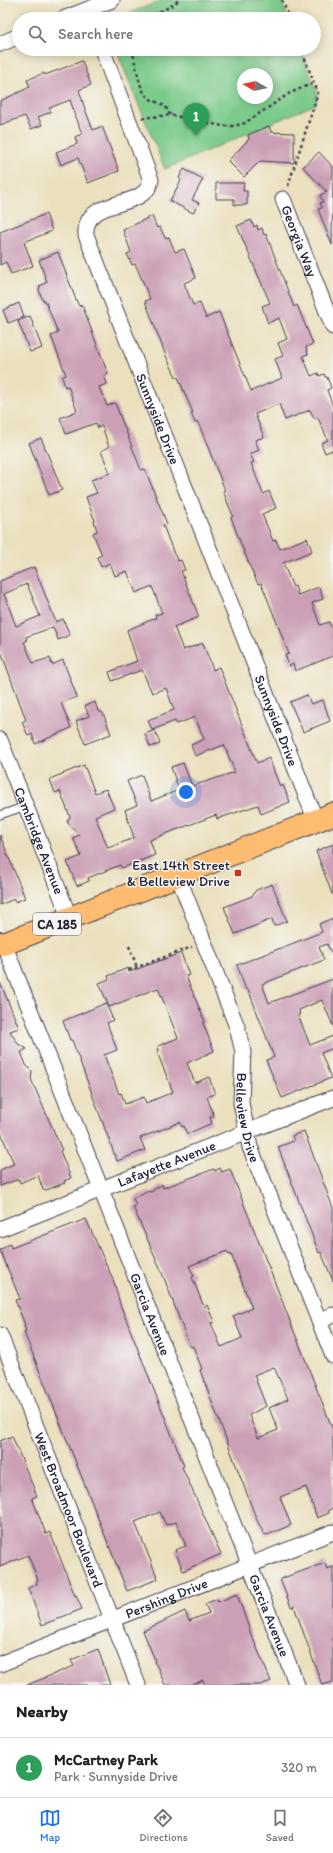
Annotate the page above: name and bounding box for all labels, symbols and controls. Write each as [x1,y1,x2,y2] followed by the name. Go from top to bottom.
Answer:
[12,12,321,56] search box
[26,23,48,45] icon: search
[58,25,133,43] text: Search here
[237,68,273,104] north arrow
[183,103,209,136] pin: 1
[277,203,321,280] street label: Georgia Way
[132,371,183,467] street label: Sunnyside Drive
[251,673,302,769] street label: Sunnyside Drive
[176,782,196,802] your location
[10,785,68,897] street label: Cambridge Avenue
[127,857,230,890] place label: East 14th Street & Belleview Drive
[233,868,243,878] marker: East 14th Street & Belleview Drive
[33,913,81,935] road number: CA 185
[232,1072,263,1165] street label: Belleview Drive
[115,1137,219,1191] street label: Lafayette Avenue
[126,1271,174,1358] street label: Garcia Avenue
[30,1430,107,1590] street label: West Broadmoor Boulevard
[245,1572,293,1660] street label: Garcia Avenue
[123,1574,210,1622] street label: Pershing Drive
[16,1701,68,1721] text: Nearby
[54,1751,158,1769] text: McCartney Park
[26,1760,32,1775] text: 1
[281,1760,317,1775] text: 320 m
[54,1769,178,1784] text: Park · Sunnyside Drive
[39,1807,61,1844] tab: Map
[139,1807,188,1844] tab: Directions
[266,1807,294,1844] tab: Saved

